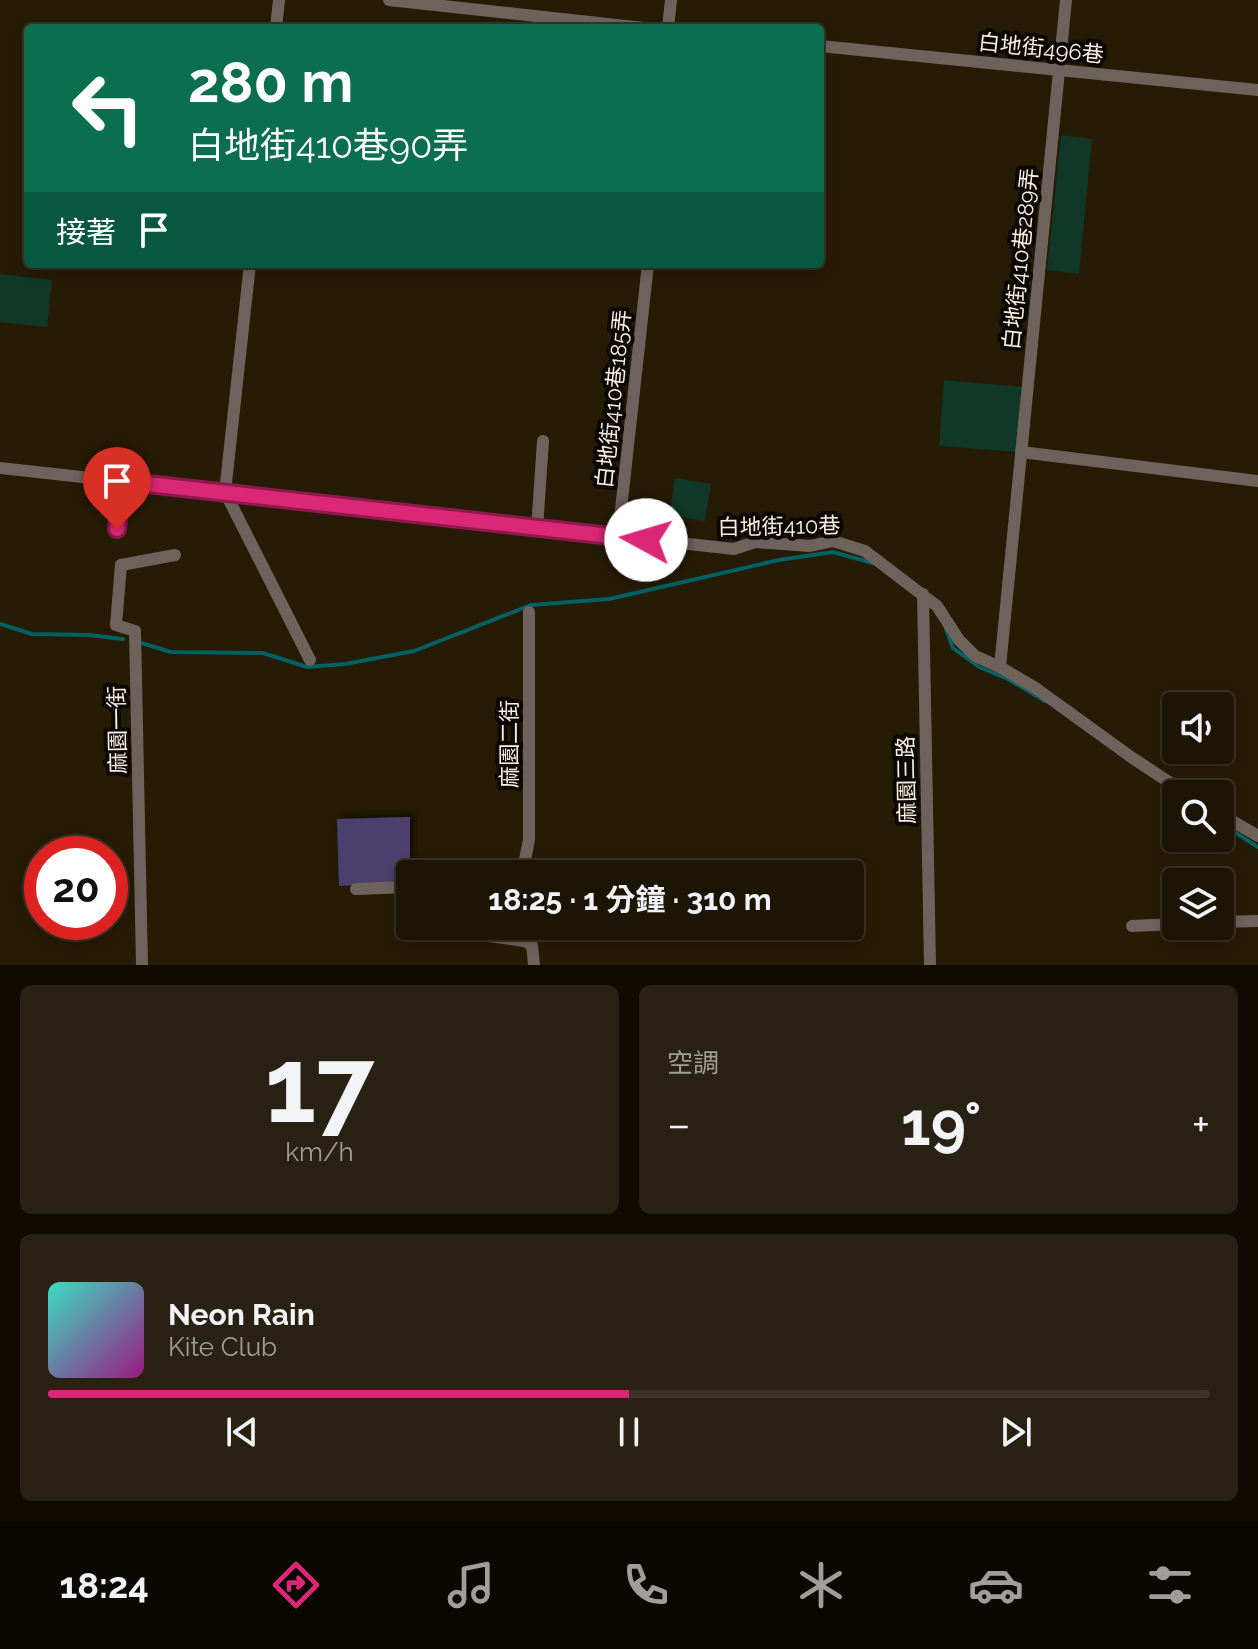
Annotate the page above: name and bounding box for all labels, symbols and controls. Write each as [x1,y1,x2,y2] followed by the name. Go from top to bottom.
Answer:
[977,28,1105,68] street label: 白地街496巷
[188,49,353,115] text: 280 m
[56,56,160,160] icon: left
[188,124,468,166] text: 白地街410巷90弄
[998,167,1042,351] street label: 白地街410巷289弄
[132,208,176,252] icon: arrive
[56,215,116,250] text: 接著
[591,308,635,490] street label: 白地街410巷185弄
[83,447,151,529] pin
[95,459,139,503] icon: arrive
[604,498,688,582] position arrow
[717,512,841,540] street label: 白地街410巷
[103,686,131,774] street label: 麻園一街
[1162,692,1234,940] map controls
[1162,692,1234,764] button: sound
[496,700,522,788] street label: 麻園二街
[892,736,920,824] street label: 麻園三路
[1162,780,1234,852] button: search
[24,836,128,940] speed limit sign: 20
[1162,868,1234,940] button: layers
[488,882,772,917] text: 18:25 · 1 分鐘 · 310 m
[265,1024,374,1146] text: 17
[667,1048,719,1078] text: 空調
[901,1089,981,1159] text: 19°
[667,1099,691,1150] text: −
[1192,1099,1210,1150] text: +
[285,1137,354,1167] text: km/h
[168,1297,315,1332] text: Neon Rain
[168,1332,277,1362] text: Kite Club
[220,1410,264,1454] icon: previous
[607,1410,651,1454] icon: pause
[994,1410,1038,1454] icon: next
[268,1557,324,1613] icon: directions
[443,1557,499,1613] icon: music
[618,1557,674,1613] icon: phone
[793,1557,849,1613] icon: climate
[968,1557,1024,1613] icon: car
[1142,1557,1198,1613] icon: filters
[59,1564,149,1606] text: 18:24

